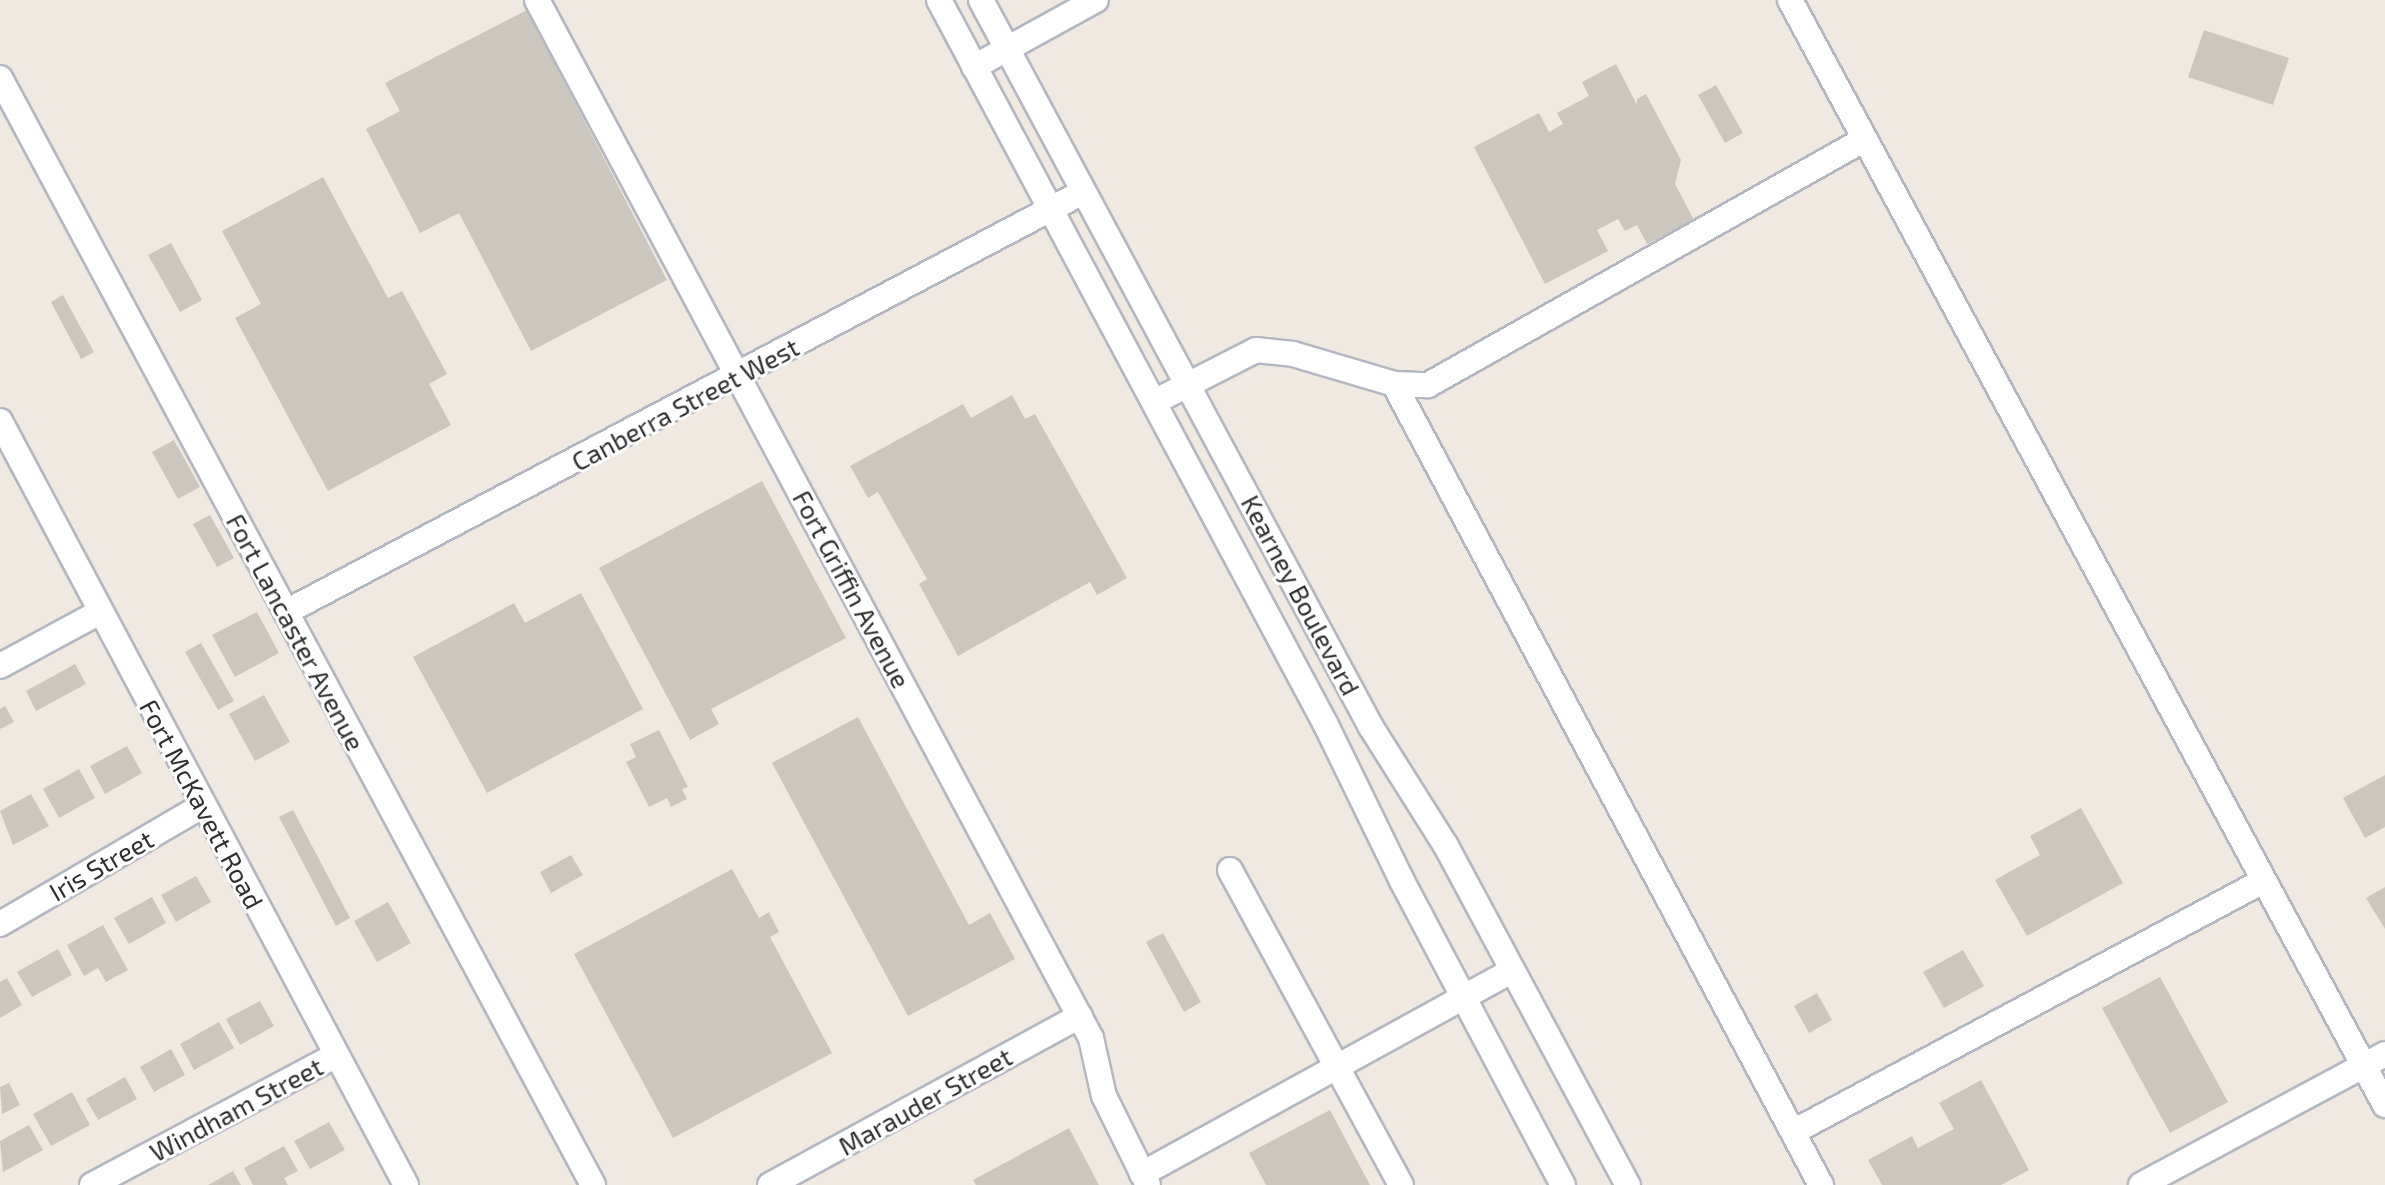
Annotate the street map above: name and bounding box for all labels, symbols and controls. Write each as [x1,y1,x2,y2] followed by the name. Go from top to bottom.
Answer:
[566,331,804,477] street label: Canberra Street West
[787,485,917,693] street label: Fort Griffin Avenue
[1235,489,1367,701] street label: Kearney Boulevard
[220,508,372,756] street label: Fort Lancaster Avenue
[134,694,270,914] street label: Fort McKavett Road
[43,823,159,907] street label: Iris Street
[833,1040,1017,1162] street label: Marauder Street
[144,1050,328,1168] street label: Windham Street

